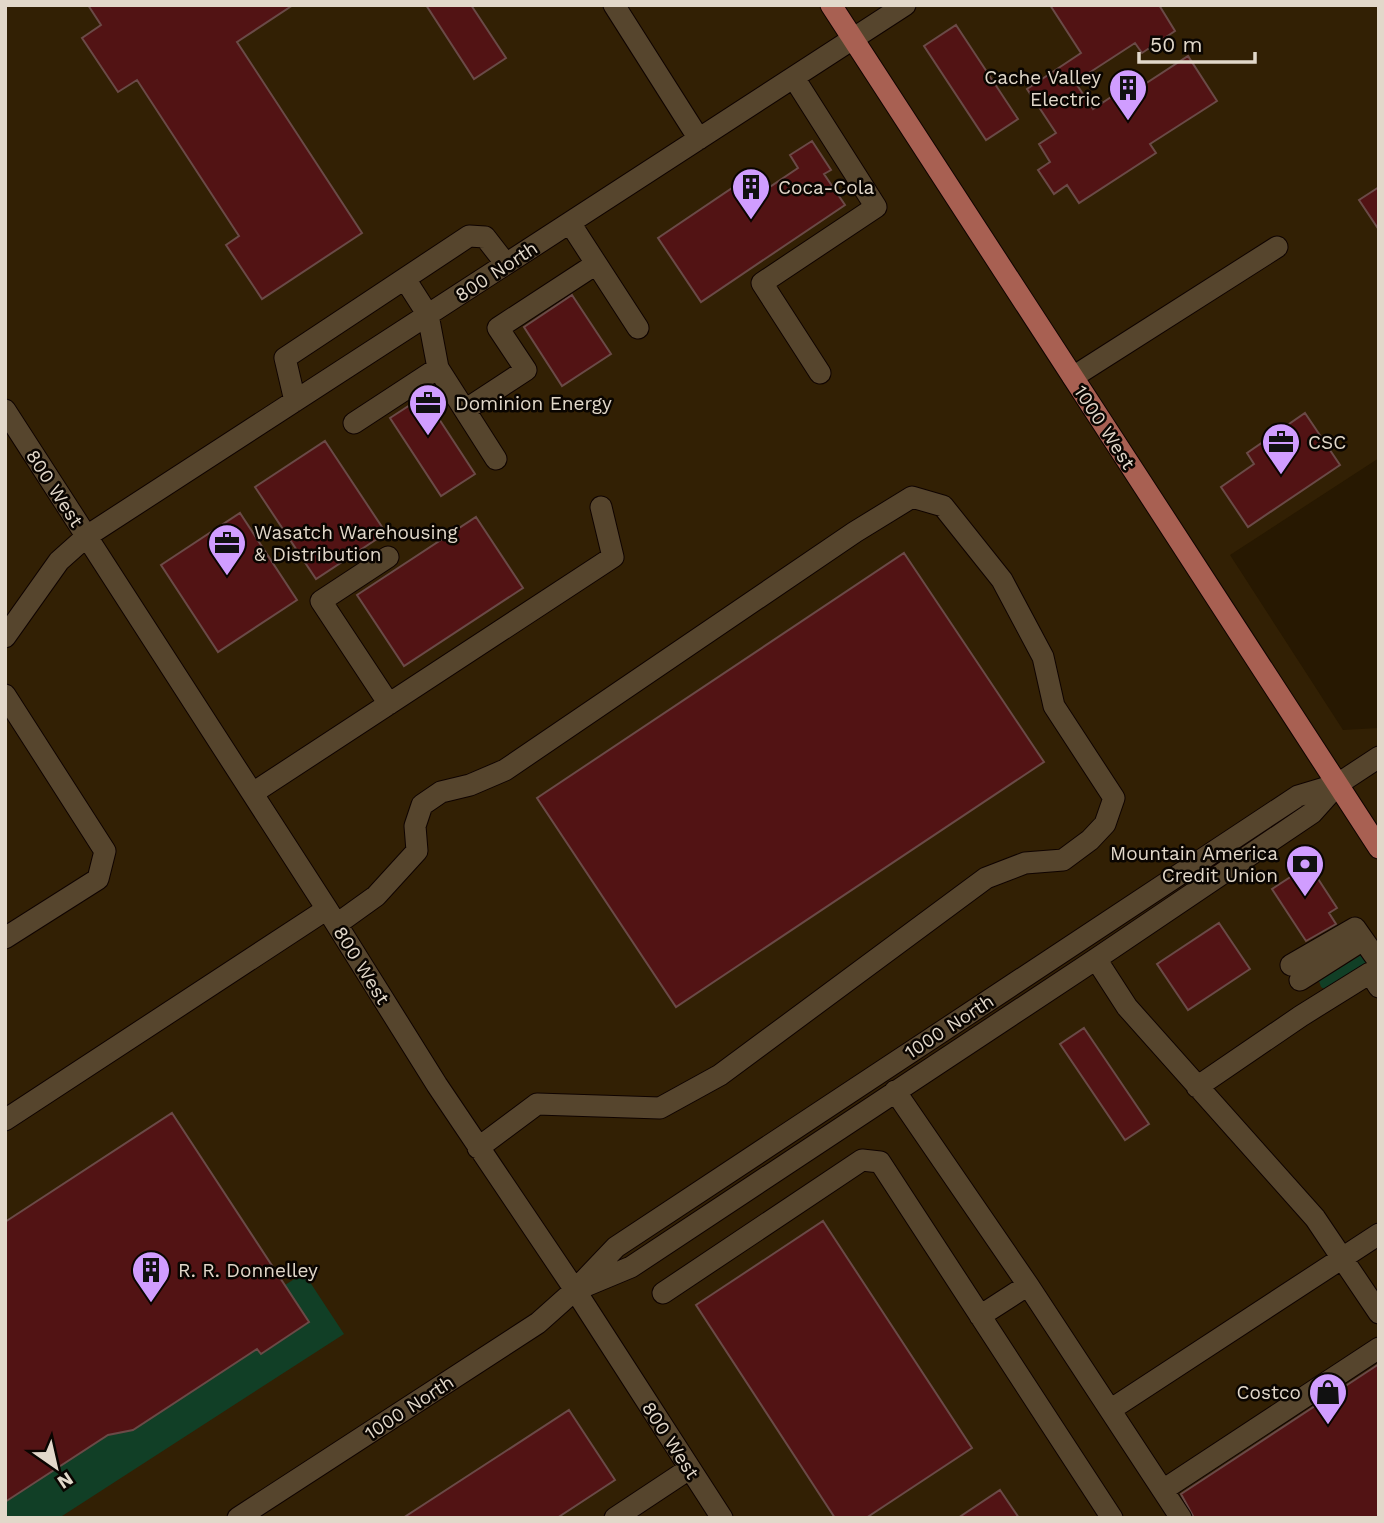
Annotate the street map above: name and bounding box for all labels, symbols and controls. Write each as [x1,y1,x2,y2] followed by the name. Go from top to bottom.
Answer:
[1139,21,1254,65] scale bar
[1150,32,1202,57] text: 50 m
[984,66,1101,111] place label: Cache Valley Electric
[1107,67,1149,122] building icon: Cache Valley Electric
[730,166,772,221] building icon: Coca-Cola
[778,176,874,199] place label: Coca-Cola
[451,236,542,307] street label: 800 North
[1069,381,1140,474] street label: 1000 West
[407,382,449,437] office icon: Dominion Energy
[455,392,612,415] place label: Dominion Energy
[1260,421,1302,476] office icon: CSC
[1308,431,1346,454] place label: CSC
[21,445,88,531] street label: 800 West
[254,521,458,566] place label: Wasatch Warehousing & Distribution
[206,522,248,577] office icon: Wasatch Warehousing & Distribution
[1110,842,1278,887] place label: Mountain America Credit Union
[1284,843,1326,898] bank icon: Mountain America Credit Union
[329,922,395,1009] street label: 800 West
[900,989,998,1064] street label: 1000 North
[130,1249,172,1304] building icon: R. R. Donnelley
[178,1259,318,1282] place label: R. R. Donnelley
[360,1370,458,1445] street label: 1000 North
[1307,1371,1349,1426] shop icon: Costco
[1237,1381,1301,1404] place label: Costco
[637,1397,704,1483] street label: 800 West
[21,1432,91,1502] north arrow
[53,1467,77,1494] text: N

